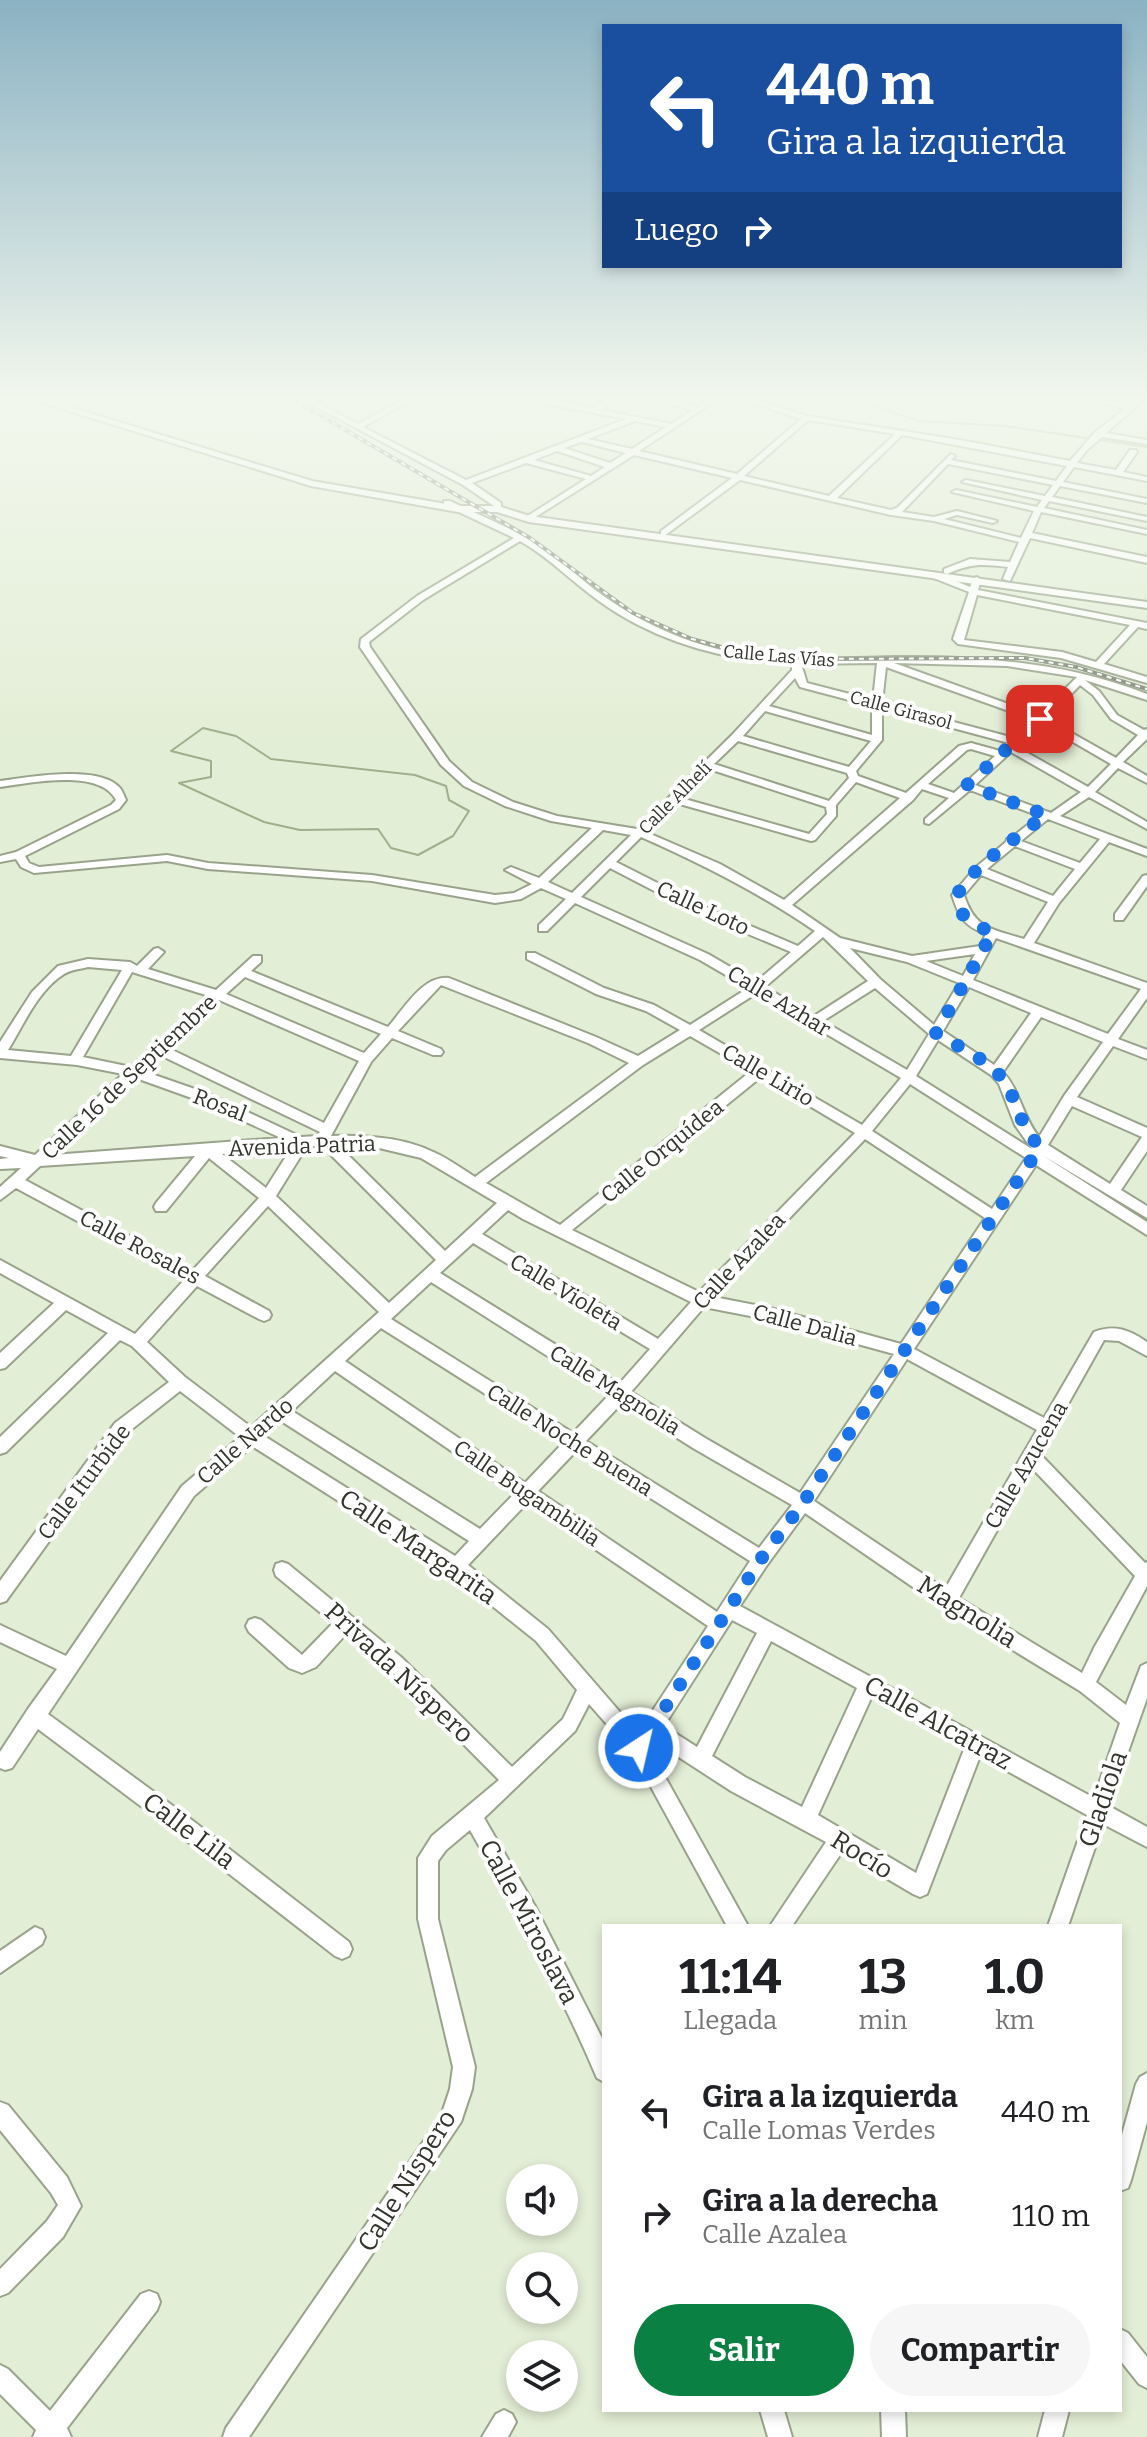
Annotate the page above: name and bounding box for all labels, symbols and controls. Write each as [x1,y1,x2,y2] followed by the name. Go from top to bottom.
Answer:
[766,52,934,119] text: 440 m
[634,56,738,160] icon: left
[766,120,1066,164] text: Gira a la izquierda
[735,208,779,252] icon: right
[634,212,719,248] text: Luego
[722,640,836,672] street label: Calle Las Vías
[1006,685,1074,753] pin
[847,686,955,734] street label: Calle Girasol
[1018,697,1062,741] icon: arrive
[634,756,717,839] street label: Calle Alhelí
[652,875,754,941] street label: Calle Loto
[722,960,836,1043] street label: Calle Azhar
[36,989,222,1165] street label: Calle 16 de Septiembre
[717,1038,819,1112] street label: Calle Lirio
[189,1082,251,1128] street label: Rosal
[595,1093,729,1209] street label: Calle Orquídea
[228,1130,376,1162] street label: Avenida Patria
[75,1204,205,1290] street label: Calle Rosales
[687,1207,791,1315] street label: Calle Azalea
[505,1248,627,1336] street label: Calle Violeta
[750,1298,860,1352] street label: Calle Dalia
[545,1339,685,1441] street label: Calle Magnolia
[482,1378,658,1502] street label: Calle Noche Buena
[191,1392,299,1490] street label: Calle Nardo
[979,1396,1073,1534] street label: Calle Azucena
[32,1419,136,1545] street label: Calle Iturbide
[448,1434,606,1552] street label: Calle Bugambilia
[333,1483,503,1611] street label: Calle Margarita
[911,1569,1023,1655] street label: Magnolia
[318,1596,480,1750] street label: Privada Níspero
[859,1670,1017,1776] street label: Calle Alcatraz
[597,1706,681,1790] position arrow
[1072,1747,1134,1851] street label: Gladiola
[137,1786,241,1876] street label: Calle Lila
[825,1824,899,1886] street label: Rocío
[473,1834,585,2010] street label: Calle Miroslava
[679,1948,782,2006] text: 11:14
[859,1948,907,2006] text: 13
[984,1948,1045,2006] text: 1.0
[683,2005,777,2036] text: Llegada
[858,2005,907,2036] text: min
[995,2005,1034,2036] text: km
[702,2079,958,2115] text: Gira a la izquierda
[634,2090,678,2134] icon: left
[1001,2094,1090,2130] text: 440 m
[351,2104,463,2258] street label: Calle Níspero
[702,2115,936,2146] text: Calle Lomas Verdes
[506,2164,578,2412] map controls
[506,2164,578,2236] button: sound
[702,2183,938,2219] text: Gira a la derecha
[634,2194,678,2238] icon: right
[1012,2198,1090,2234] text: 110 m
[702,2219,847,2250] text: Calle Azalea
[506,2252,578,2324] button: search
[634,2304,854,2396] button: Salir
[870,2304,1090,2396] button: Compartir
[506,2340,578,2412] button: layers

